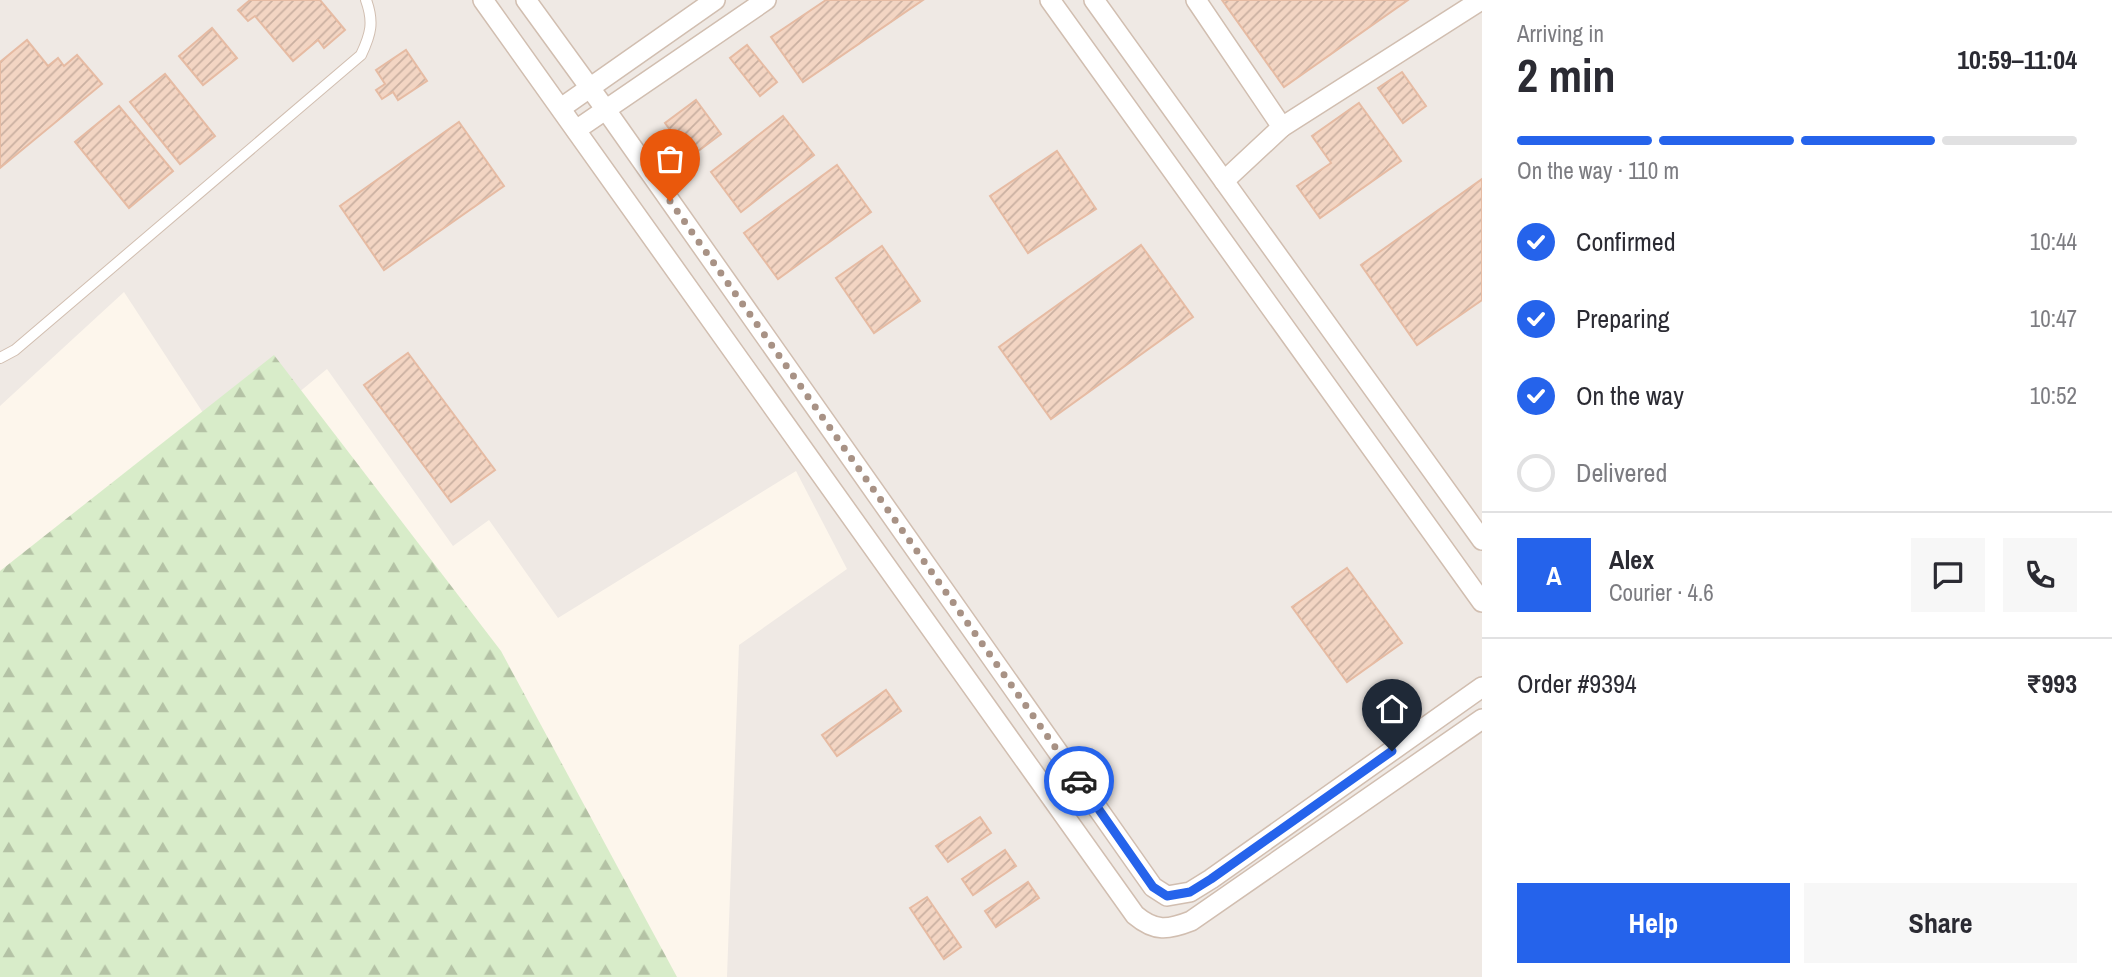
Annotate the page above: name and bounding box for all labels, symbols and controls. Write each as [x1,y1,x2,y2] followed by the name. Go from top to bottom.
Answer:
[1517,18,1604,49] text: Arriving in
[1957,42,2077,77] text: 10:59–11:04
[1517,44,1616,106] text: 2 min
[640,129,700,201] pin
[651,140,689,178] icon: bag
[1517,155,1679,186] text: On the way · 110 m
[1517,223,1555,261] icon: check
[1576,224,1676,259] text: Confirmed
[2030,226,2077,257] text: 10:44
[1517,300,1555,338] icon: check
[1576,301,1670,336] text: Preparing
[2030,303,2077,334] text: 10:47
[1517,377,1555,415] icon: check
[1576,378,1684,413] text: On the way
[2030,380,2077,411] text: 10:52
[1576,455,1667,490] text: Delivered
[1911,538,1985,612] button: chat
[2003,538,2077,612] button: phone
[1609,542,1654,577] text: Alex
[1546,558,1562,593] text: A
[1609,577,1714,608] text: Courier · 4.6
[1517,666,1637,701] text: Order #9394
[2026,666,2077,701] text: ₹993
[1362,679,1422,751] pin
[1373,690,1411,728] icon: home
[1044,746,1114,816] courier
[1060,762,1098,800] icon: car
[1517,883,1790,963] button: Help
[1804,883,2077,963] button: Share

